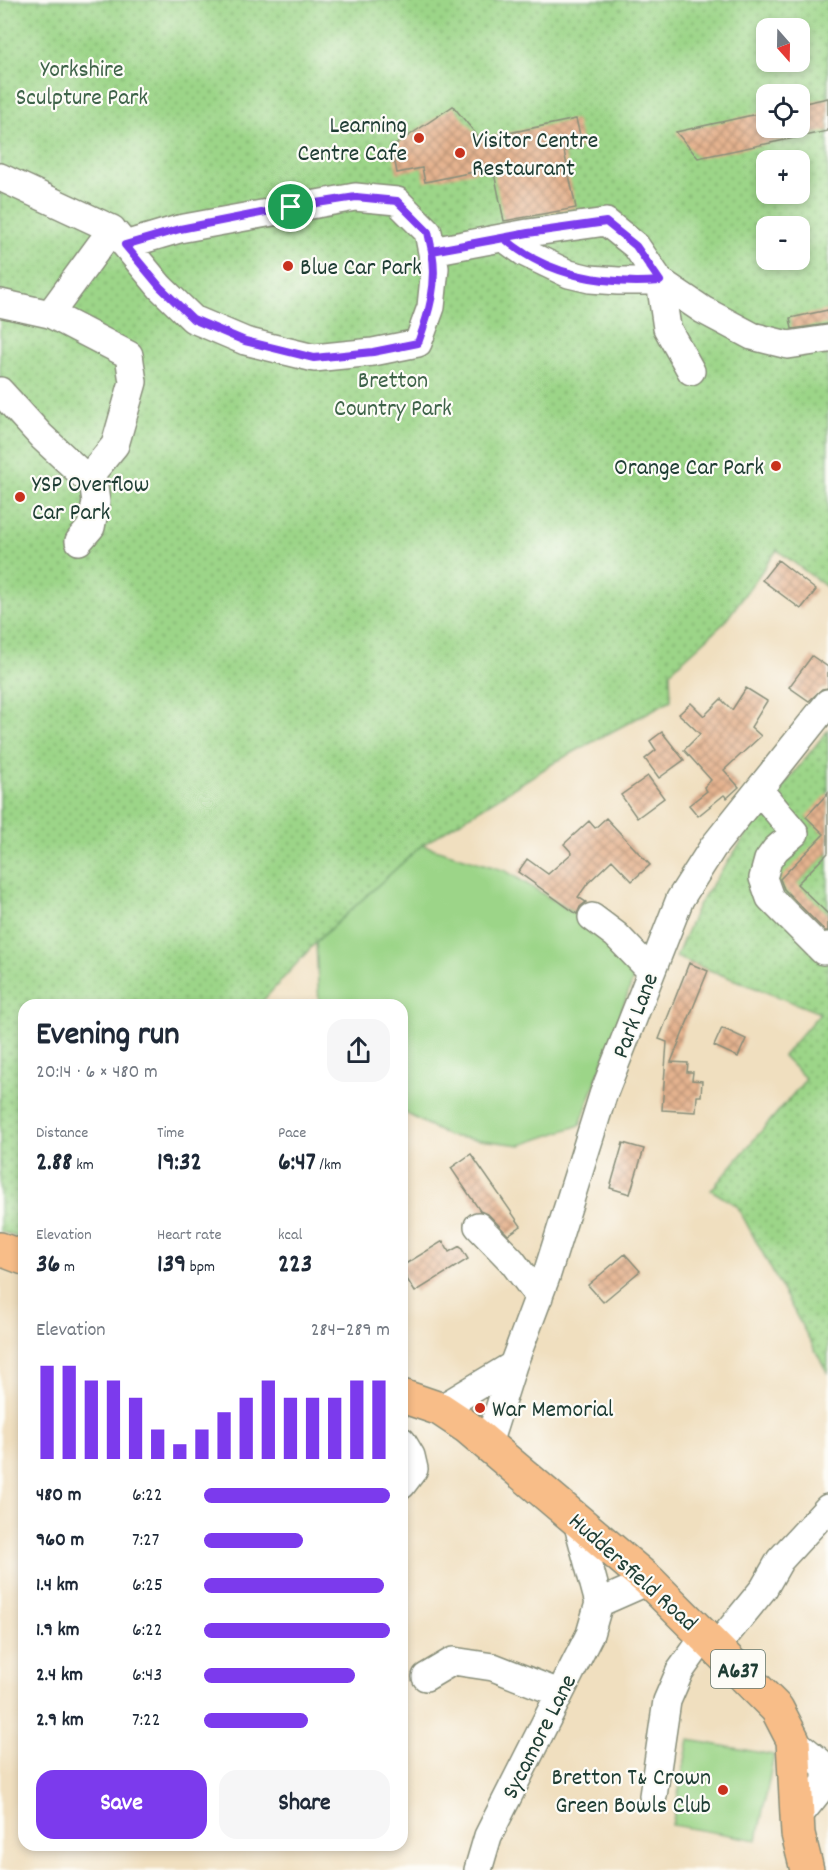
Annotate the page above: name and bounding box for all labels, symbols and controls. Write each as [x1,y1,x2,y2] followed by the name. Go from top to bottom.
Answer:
[756,18,810,72] north arrow
[756,18,810,270] map controls
[16,54,148,116] park label: Yorkshire Sculpture Park
[756,84,810,138] button: locate
[298,110,407,172] place label: Learning Centre Cafe
[472,125,598,187] place label: Visitor Centre Restaurant
[412,131,426,145] marker: Learning Centre Cafe
[453,146,467,160] marker: Visitor Centre Restaurant
[756,150,810,204] button: +
[265,181,316,232] pin
[274,190,307,223] icon: arrive
[756,216,810,270] button: −
[300,252,422,286] place label: Blue Car Park
[281,259,295,273] marker: Blue Car Park
[334,365,452,427] park label: Bretton Country Park
[614,452,764,486] place label: Orange Car Park
[769,459,783,473] marker: Orange Car Park
[32,469,149,531] place label: YSP Overflow Car Park
[13,490,27,504] marker: YSP Overflow Car Park
[605,968,669,1064] street label: Park Lane
[36,1013,180,1060] text: Evening run
[327,1019,390,1082] button: share
[36,1059,158,1087] text: 20:14 · 6 × 480 m
[36,1122,88,1145] text: Distance
[157,1122,184,1145] text: Time
[278,1122,306,1145] text: Pace
[36,1145,73,1182] text: 2.88
[157,1145,202,1182] text: 19:32
[278,1145,316,1182] text: 6:47
[73,1154,94,1177] text: km
[316,1154,342,1177] text: /km
[36,1224,92,1247] text: Elevation
[157,1224,222,1247] text: Heart rate
[278,1224,302,1247] text: kcal
[36,1247,60,1284] text: 36
[157,1247,186,1284] text: 139
[278,1247,312,1284] text: 223
[60,1256,75,1279] text: m
[186,1256,215,1279] text: bpm
[36,1317,106,1345] text: Elevation
[311,1317,390,1345] text: 284–289 m
[492,1394,614,1428] place label: War Memorial
[473,1401,487,1415] marker: War Memorial
[36,1482,82,1510] text: 480 m
[132,1482,163,1510] text: 6:22
[560,1506,704,1641] street label: Huddersfield Road
[36,1527,84,1555] text: 960 m
[132,1527,159,1555] text: 7:27
[36,1572,79,1600] text: 1.4 km
[132,1572,163,1600] text: 6:25
[36,1617,79,1645] text: 1.9 km
[132,1617,163,1645] text: 6:22
[711,1650,765,1688] road number: A637
[36,1662,83,1690] text: 2.4 km
[132,1662,162,1690] text: 6:43
[495,1669,587,1806] street label: Sycamore Lane
[36,1707,84,1735] text: 2.9 km
[132,1707,160,1735] text: 7:22
[552,1762,711,1824] place label: Bretton T& Crown Green Bowls Club
[36,1770,207,1839] button: Save
[219,1770,390,1839] button: Share
[716,1783,730,1797] marker: Bretton T& Crown Green Bowls Club

